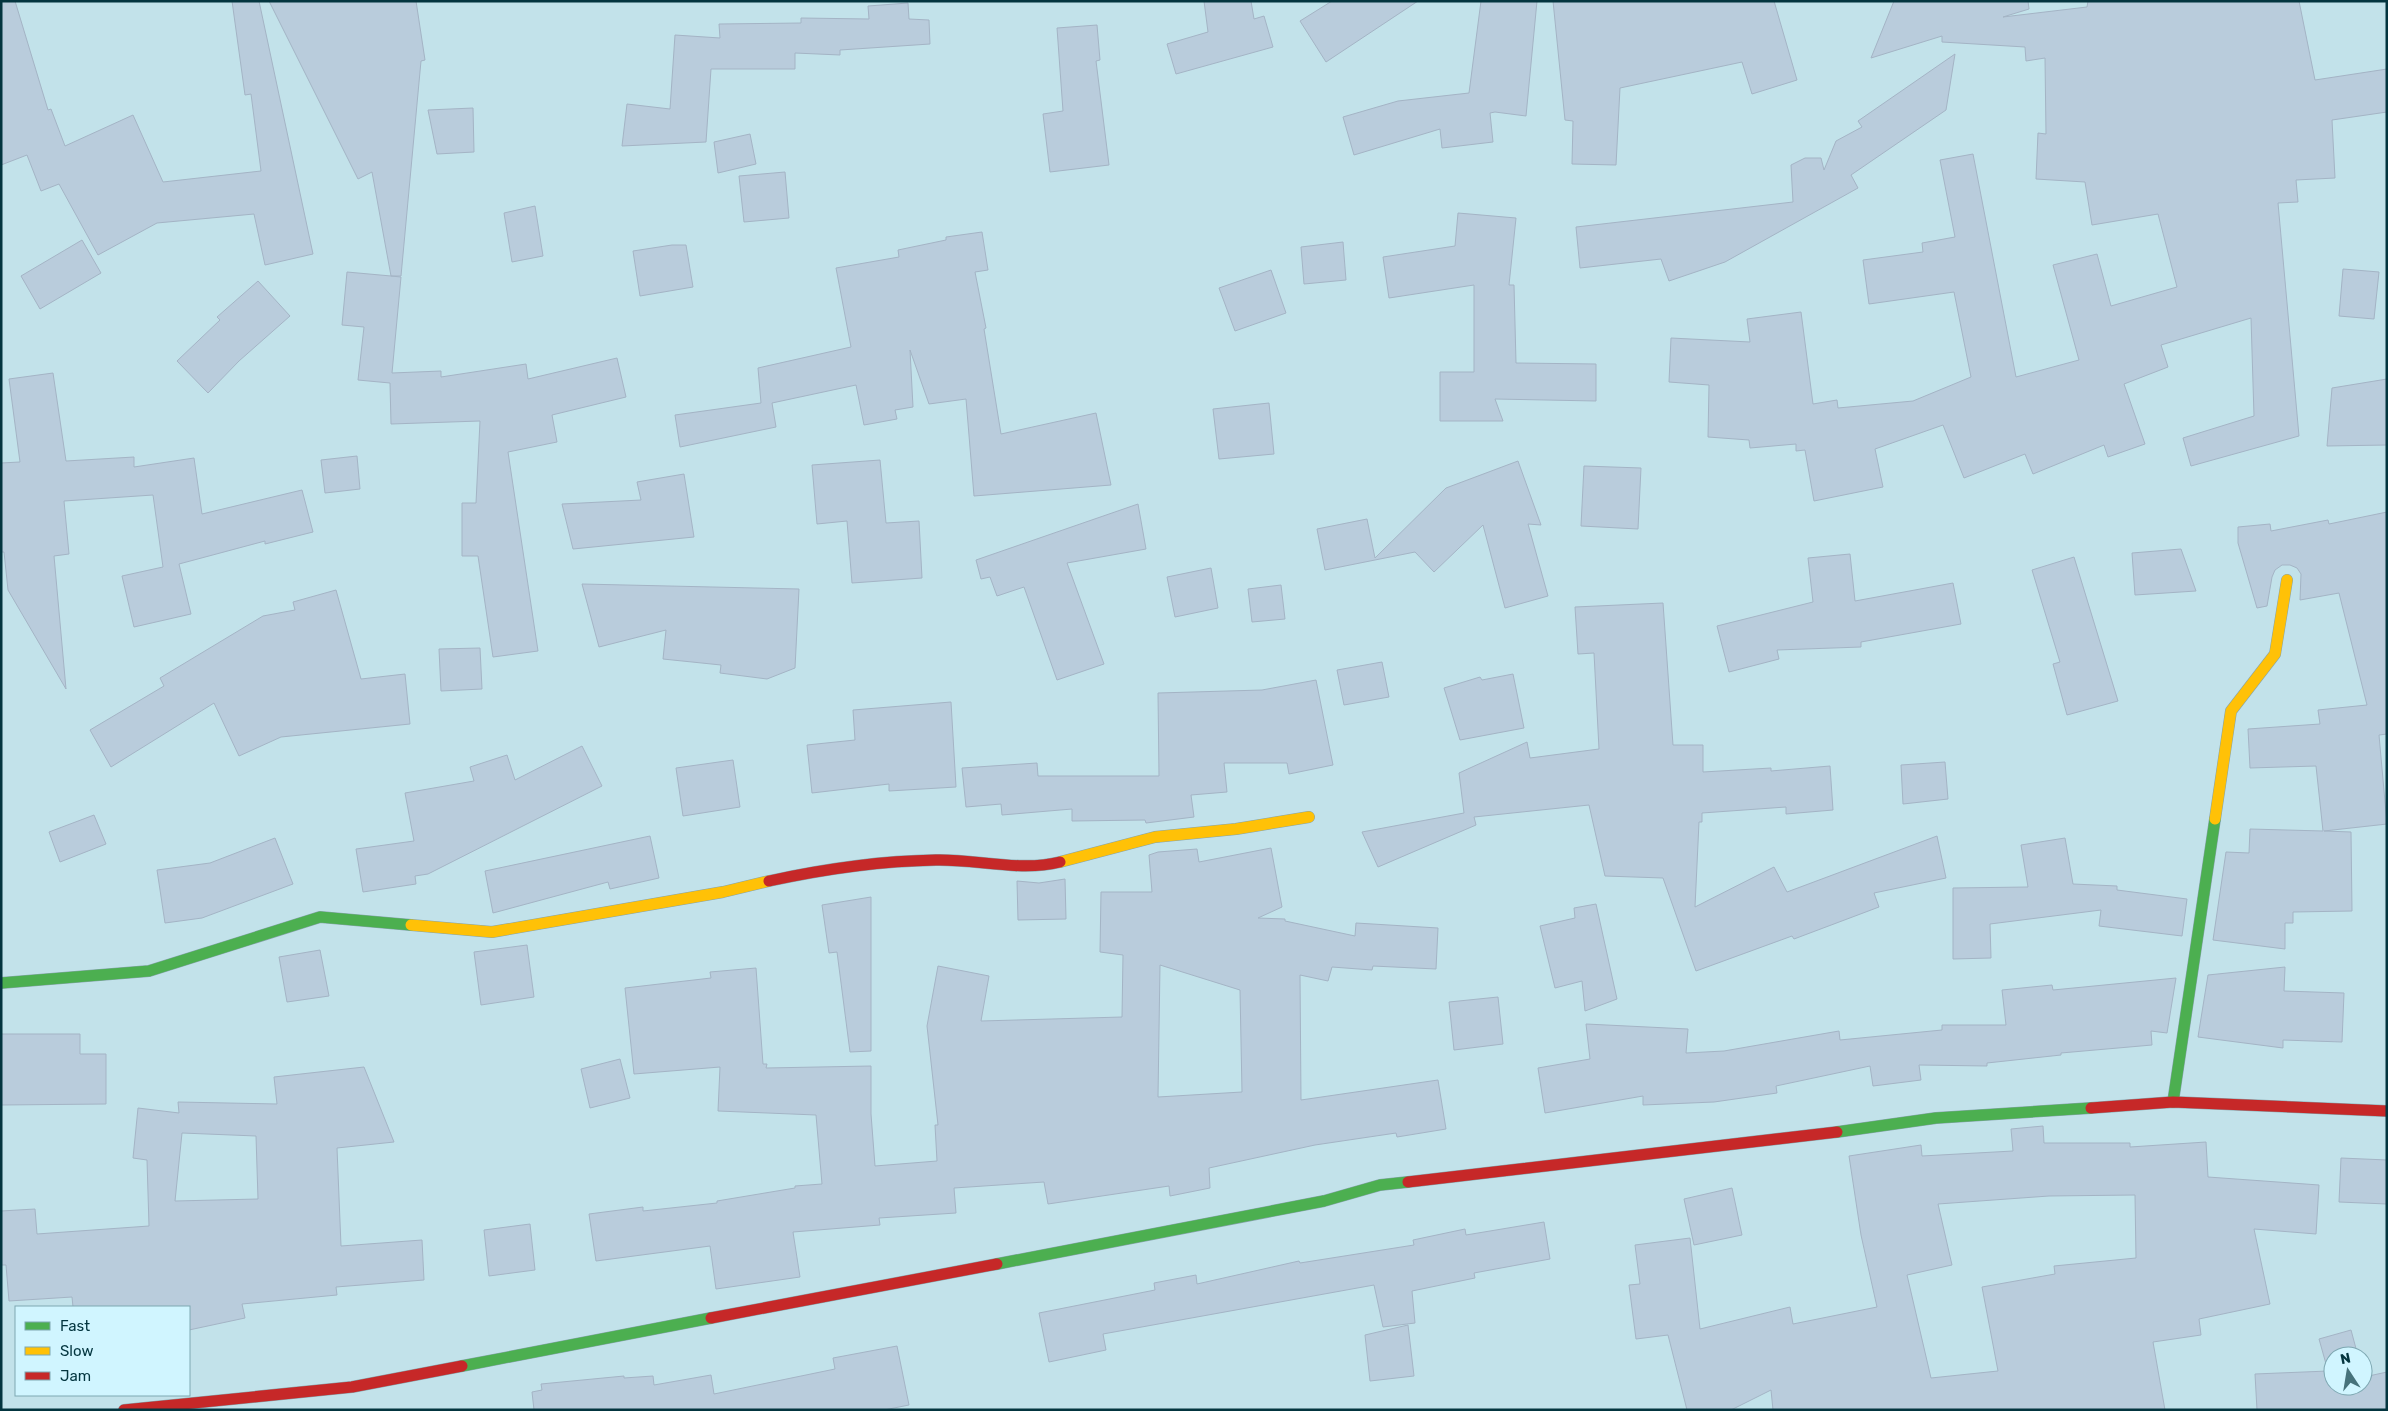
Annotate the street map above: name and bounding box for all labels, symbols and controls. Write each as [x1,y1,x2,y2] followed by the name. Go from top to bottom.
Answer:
[15,1306,190,1396] legend
[60,1317,90,1335] text: Fast
[60,1342,93,1360] text: Slow
[2323,1346,2373,1396] north arrow
[2339,1349,2352,1368] text: N
[60,1367,91,1385] text: Jam

